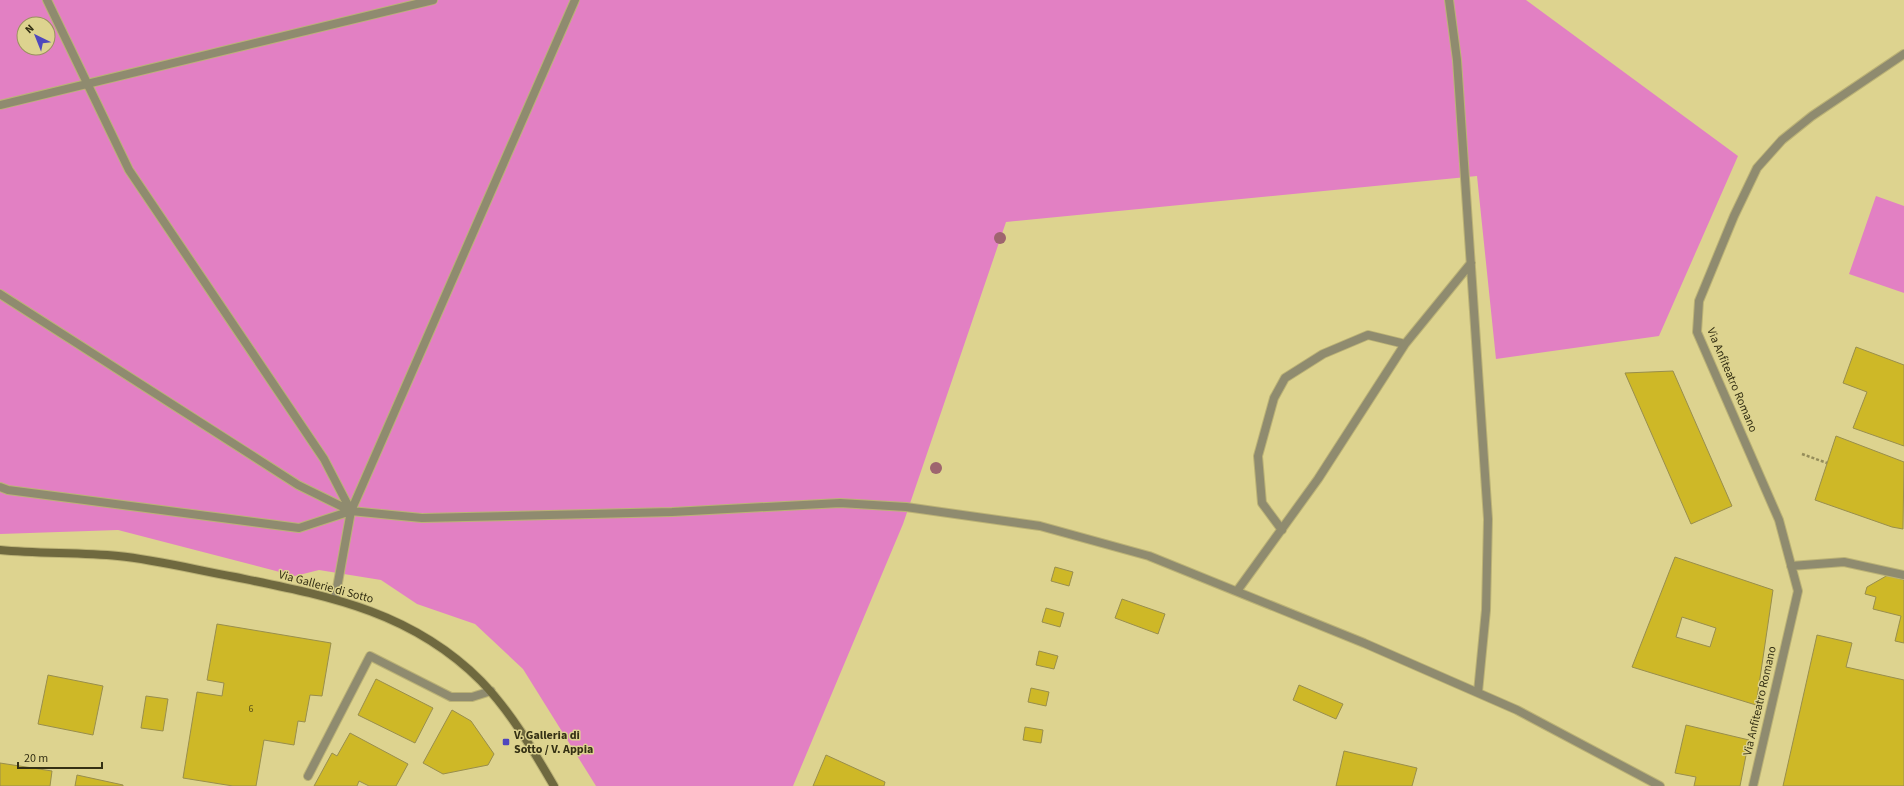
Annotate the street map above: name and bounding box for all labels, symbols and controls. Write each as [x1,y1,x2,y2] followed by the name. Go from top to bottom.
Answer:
[16,16,56,56] north arrow
[22,21,37,37] text: N
[1702,325,1762,435] street label: Via Anfiteatro Romano
[277,566,375,608] street label: Via Gallerie di Sotto
[1739,645,1781,757] street label: Via Anfiteatro Romano
[249,702,254,716] house number: 6
[513,727,593,758] place label: V. Galleria di Sotto / V. Appia
[501,737,511,747] marker: V. Galleria di Sotto / V. Appia
[18,744,102,770] scale bar
[24,750,48,767] text: 20 m

